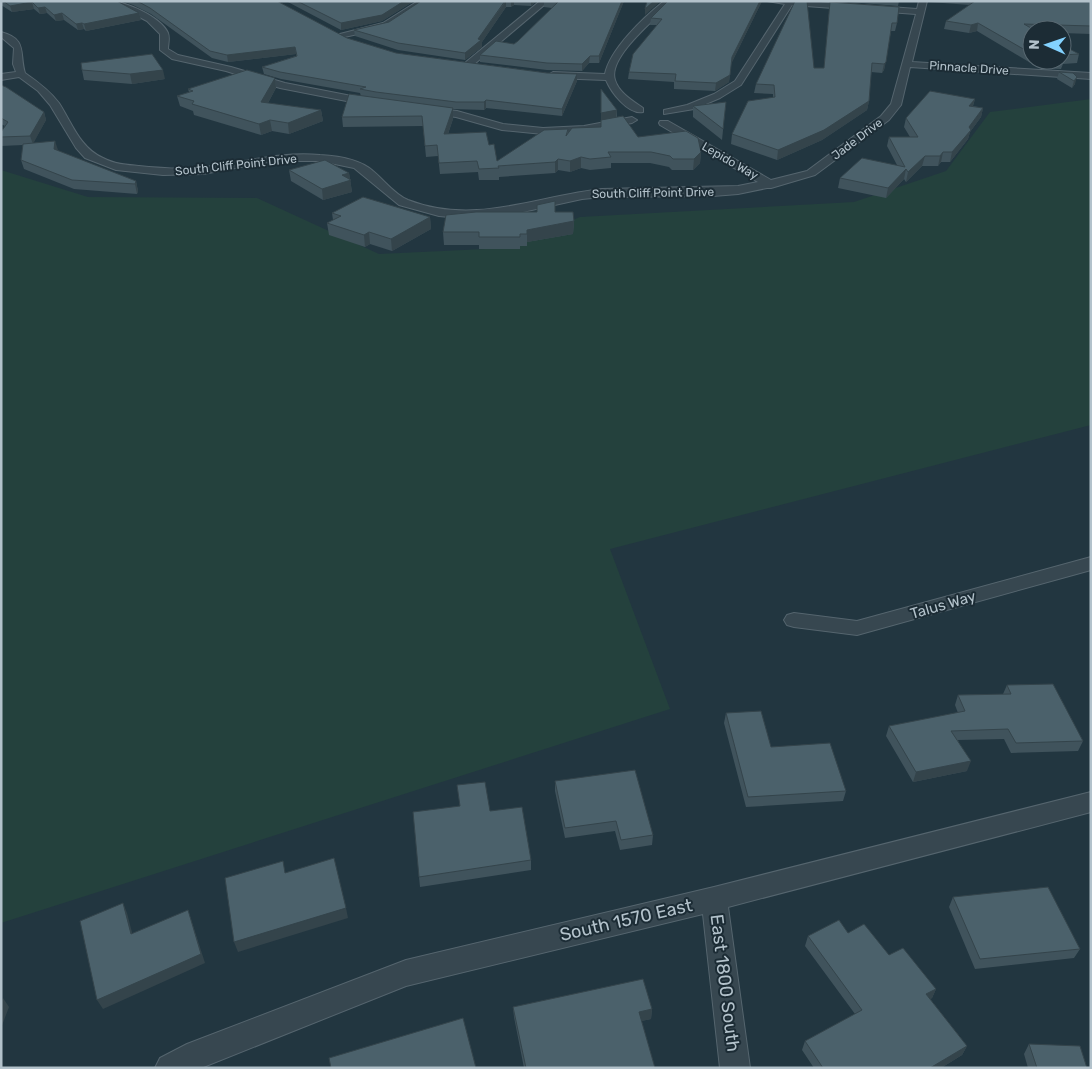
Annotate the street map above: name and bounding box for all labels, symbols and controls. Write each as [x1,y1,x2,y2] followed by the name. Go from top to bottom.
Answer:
[1022,20,1072,70] north arrow
[1026,39,1043,50] text: N
[929,58,1010,78] street label: Pinnacle Drive
[829,115,885,163] street label: Jade Drive
[699,139,761,183] street label: Lepido Way
[174,152,298,178] street label: South Cliff Point Drive
[592,185,715,201] street label: South Cliff Point Drive
[908,587,978,623] street label: Talus Way
[558,894,694,946] street label: South 1570 East
[706,913,744,1053] street label: East 1800 South

